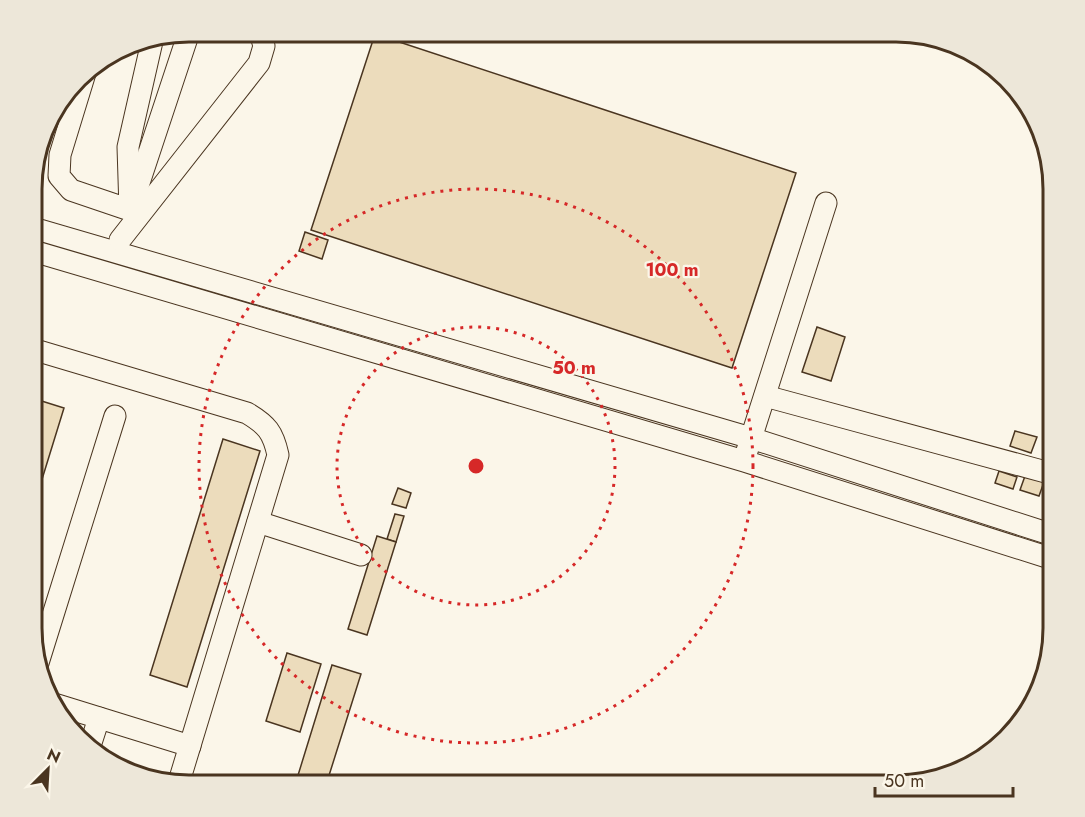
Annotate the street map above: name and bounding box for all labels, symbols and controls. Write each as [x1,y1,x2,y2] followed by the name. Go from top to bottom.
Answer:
[645,257,699,283] text: 100 m
[552,355,596,381] text: 50 m
[466,456,486,476] centre of rings
[18,739,78,799] north arrow
[43,743,64,769] text: N
[875,760,1013,798] scale bar
[884,768,924,794] text: 50 m

